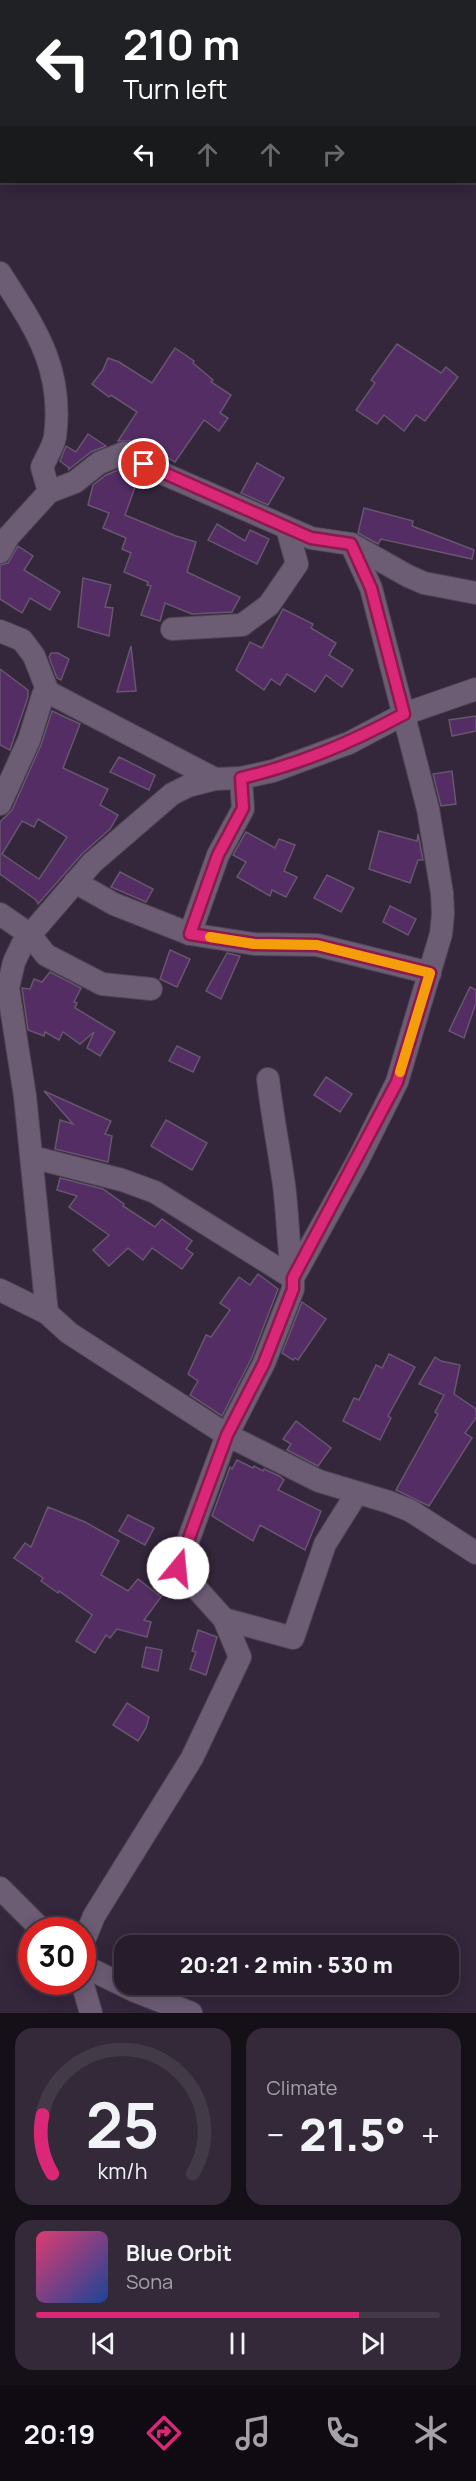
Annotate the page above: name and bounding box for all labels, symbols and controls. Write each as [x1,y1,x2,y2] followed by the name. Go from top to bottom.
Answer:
[123,15,240,73] text: 210 m
[24,24,102,102] icon: left
[123,70,227,107] text: Turn left
[128,138,161,171] icon: left
[191,138,224,171] icon: ahead
[254,138,287,171] icon: ahead
[317,138,350,171] icon: right
[118,438,169,489] pin
[127,447,160,480] icon: arrive
[146,1536,210,1600] position arrow
[18,1917,96,1995] speed limit sign: 30
[180,1950,393,1980] text: 20:21 · 2 min · 530 m
[267,2074,338,2101] text: Climate
[86,2081,160,2167] text: 25
[299,2103,406,2165] text: 21.5°
[267,2112,284,2157] text: −
[421,2112,440,2157] text: +
[98,2156,148,2185] text: km/h
[126,2238,232,2268] text: Blue Orbit
[126,2268,173,2295] text: Sona
[87,2327,120,2360] icon: previous
[221,2327,254,2360] icon: pause
[356,2327,389,2360] icon: next
[143,2412,185,2454] icon: directions
[232,2412,274,2454] icon: music
[321,2412,363,2454] icon: phone
[410,2412,452,2454] icon: climate
[24,2415,95,2452] text: 20:19

